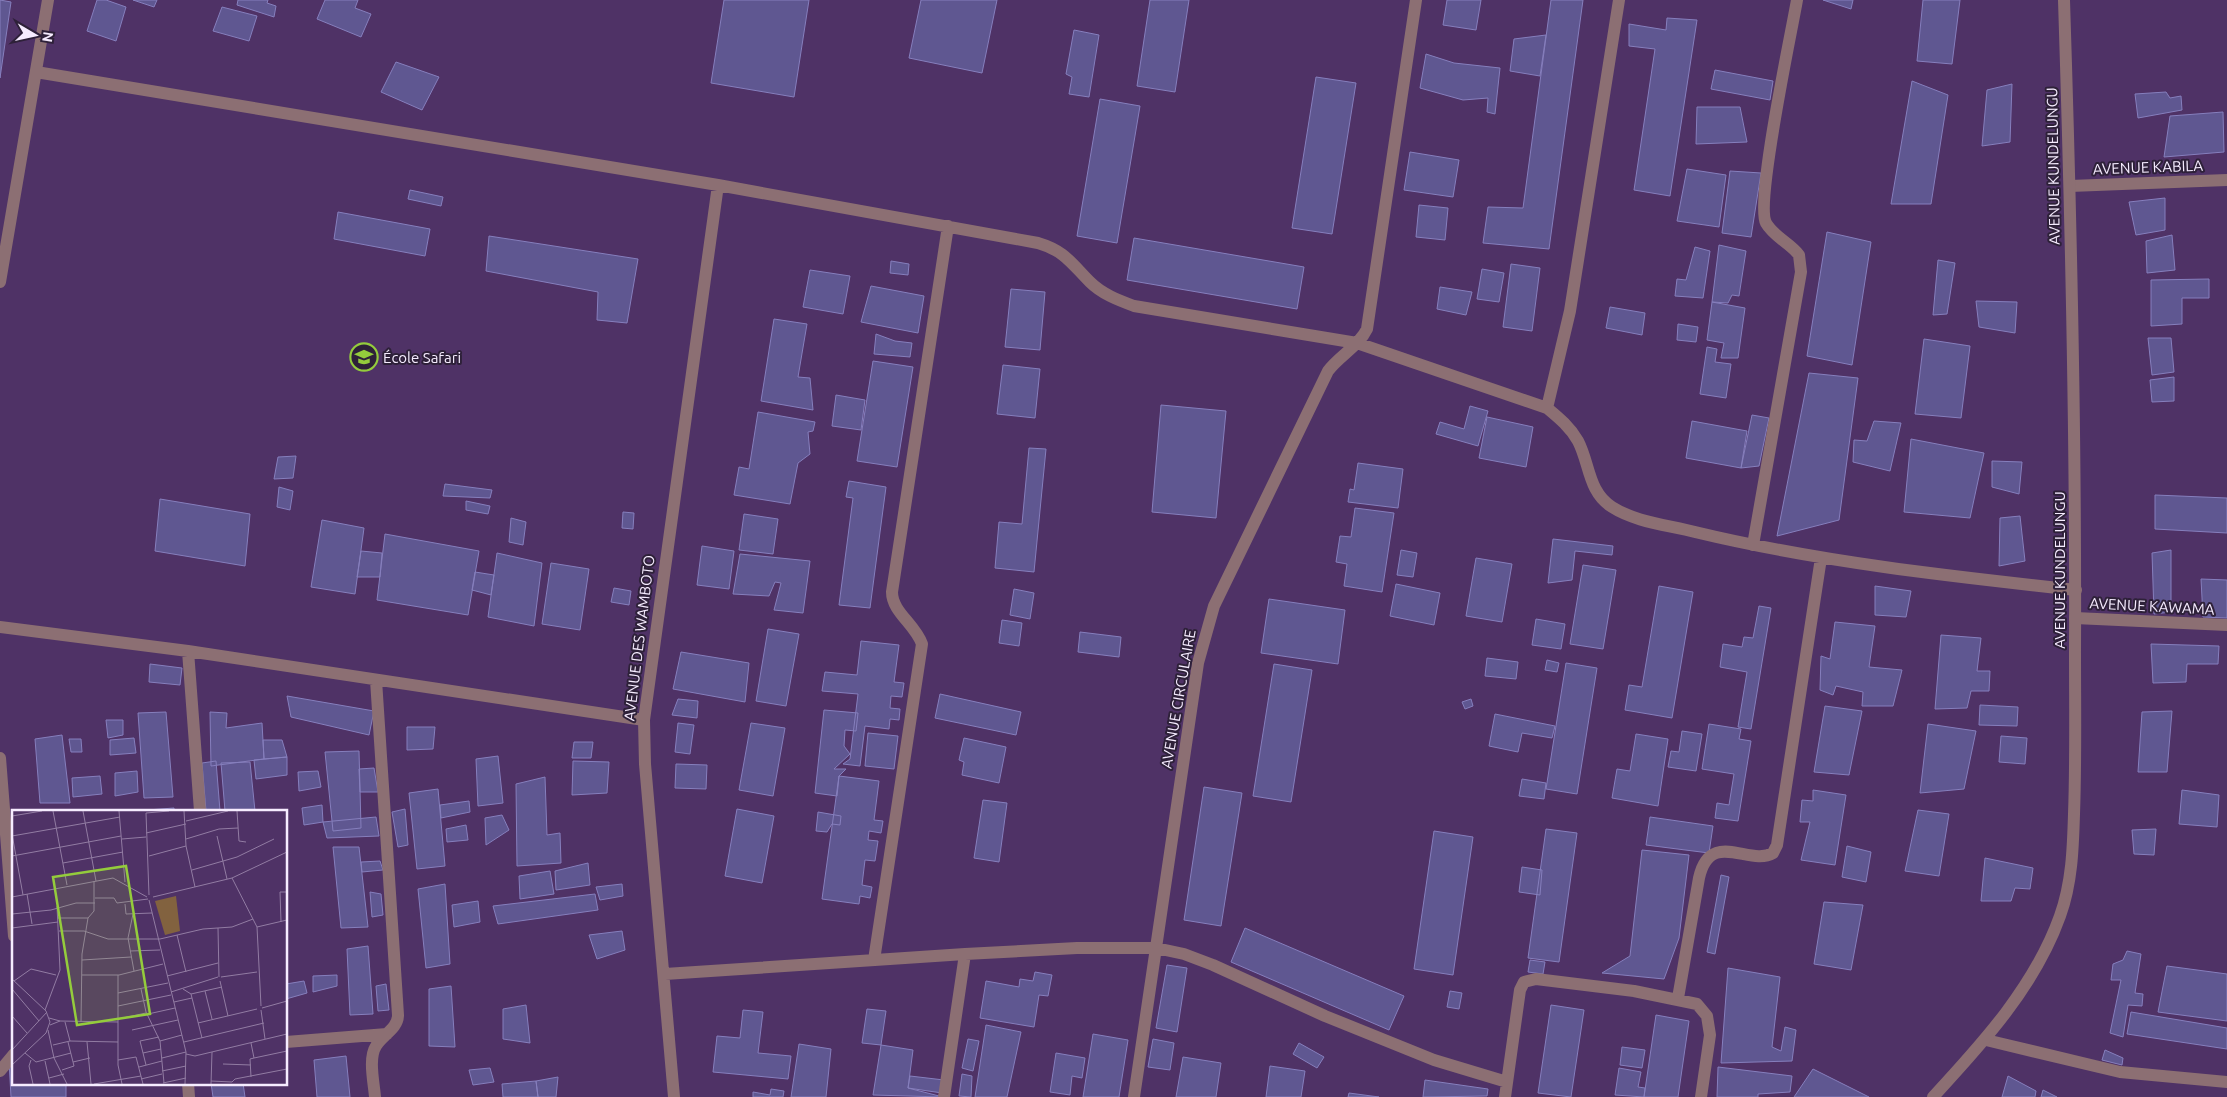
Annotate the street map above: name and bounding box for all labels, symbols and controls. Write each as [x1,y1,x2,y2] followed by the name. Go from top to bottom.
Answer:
[10,10,60,60] north arrow
[39,31,57,43] text: N
[2043,87,2063,245] street label: AVENUE KUNDELUNGU
[2093,157,2204,177] street label: AVENUE KABILA
[349,342,379,372] school or university icon: École Safari
[383,349,461,366] place label: École Safari
[2051,491,2068,649] street label: AVENUE KUNDELUNGU
[620,554,658,722] street label: AVENUE DES WAMBOTO
[2089,594,2215,618] street label: AVENUE KAWAMA
[1157,628,1199,770] street label: AVENUE CIRCULAIRE
[12,810,288,1084] inset map

